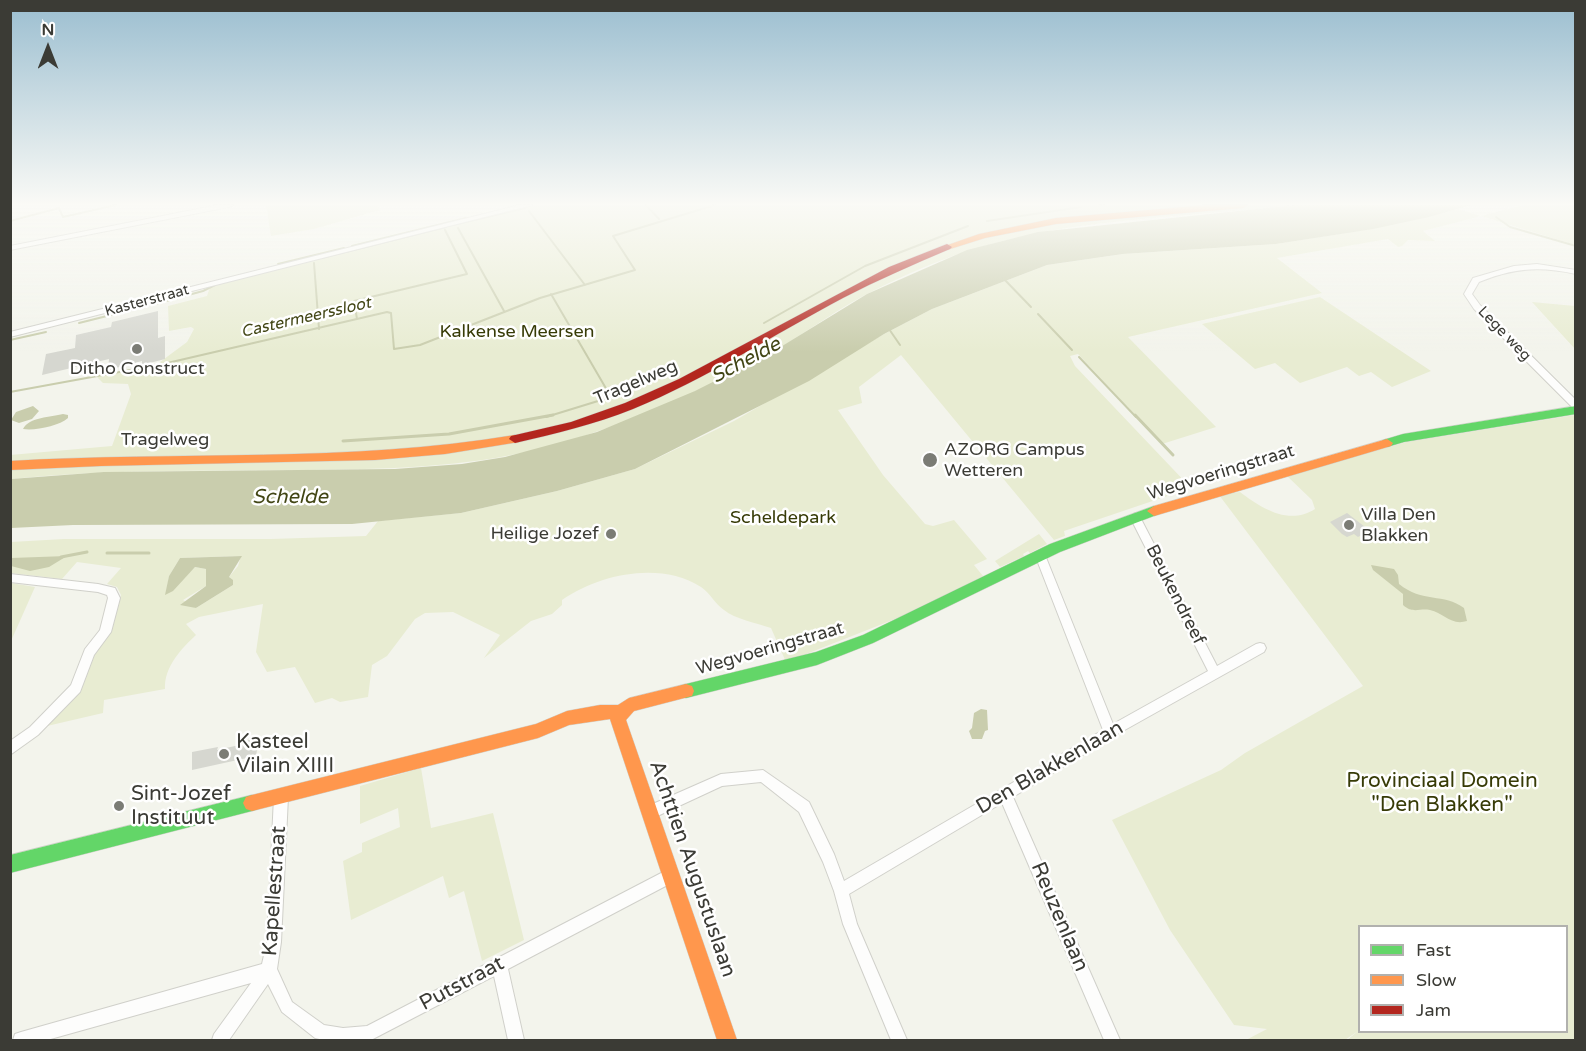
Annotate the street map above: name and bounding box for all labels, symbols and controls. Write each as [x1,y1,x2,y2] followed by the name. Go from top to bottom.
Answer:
[18,18,78,78] north arrow
[42,20,54,40] text: N
[103,281,191,321] street label: Kasterstraat
[239,294,373,342] water label: Castermeerssloot
[1474,303,1534,365] street label: Lege weg
[439,321,595,343] park label: Kalkense Meersen
[707,333,785,389] water label: Schelde
[130,342,144,356] marker: Ditho Construct
[591,356,681,410] street label: Tragelweg
[69,358,205,380] place label: Ditho Construct
[121,429,209,451] street label: Tragelweg
[944,439,1085,482] place label: AZORG Campus Wetteren
[1145,440,1297,506] street label: Wegvoeringstraat
[921,451,939,469] marker: AZORG Campus Wetteren
[252,486,328,510] water label: Schelde
[1361,504,1436,546] place label: Villa Den Blakken
[730,507,836,529] park label: Scheldepark
[1342,518,1356,532] marker: Villa Den Blakken
[490,523,599,545] place label: Heilige Jozef
[604,527,618,541] marker: Heilige Jozef
[1141,541,1209,649] street label: Beukendreef
[694,618,846,680] street label: Wegvoeringstraat
[972,716,1128,820] street label: Den Blakkenlaan
[236,729,334,779] place label: Kasteel Vilain XIIII
[217,747,231,761] marker: Kasteel Vilain XIIII
[643,757,741,981] street label: Achttien Augustuslaan
[1346,768,1538,818] park label: Provinciaal Domein "Den Blakken"
[131,781,231,831] place label: Sint-Jozef Instituut
[112,799,126,813] marker: Sint-Jozef Instituut
[258,825,292,957] street label: Kapellestraat
[1025,859,1093,975] street label: Reuzenlaan
[1358,925,1568,1033] legend
[1416,939,1451,961] text: Fast
[415,951,509,1017] street label: Putstraat
[1416,969,1457,991] text: Slow
[1416,999,1451,1021] text: Jam

